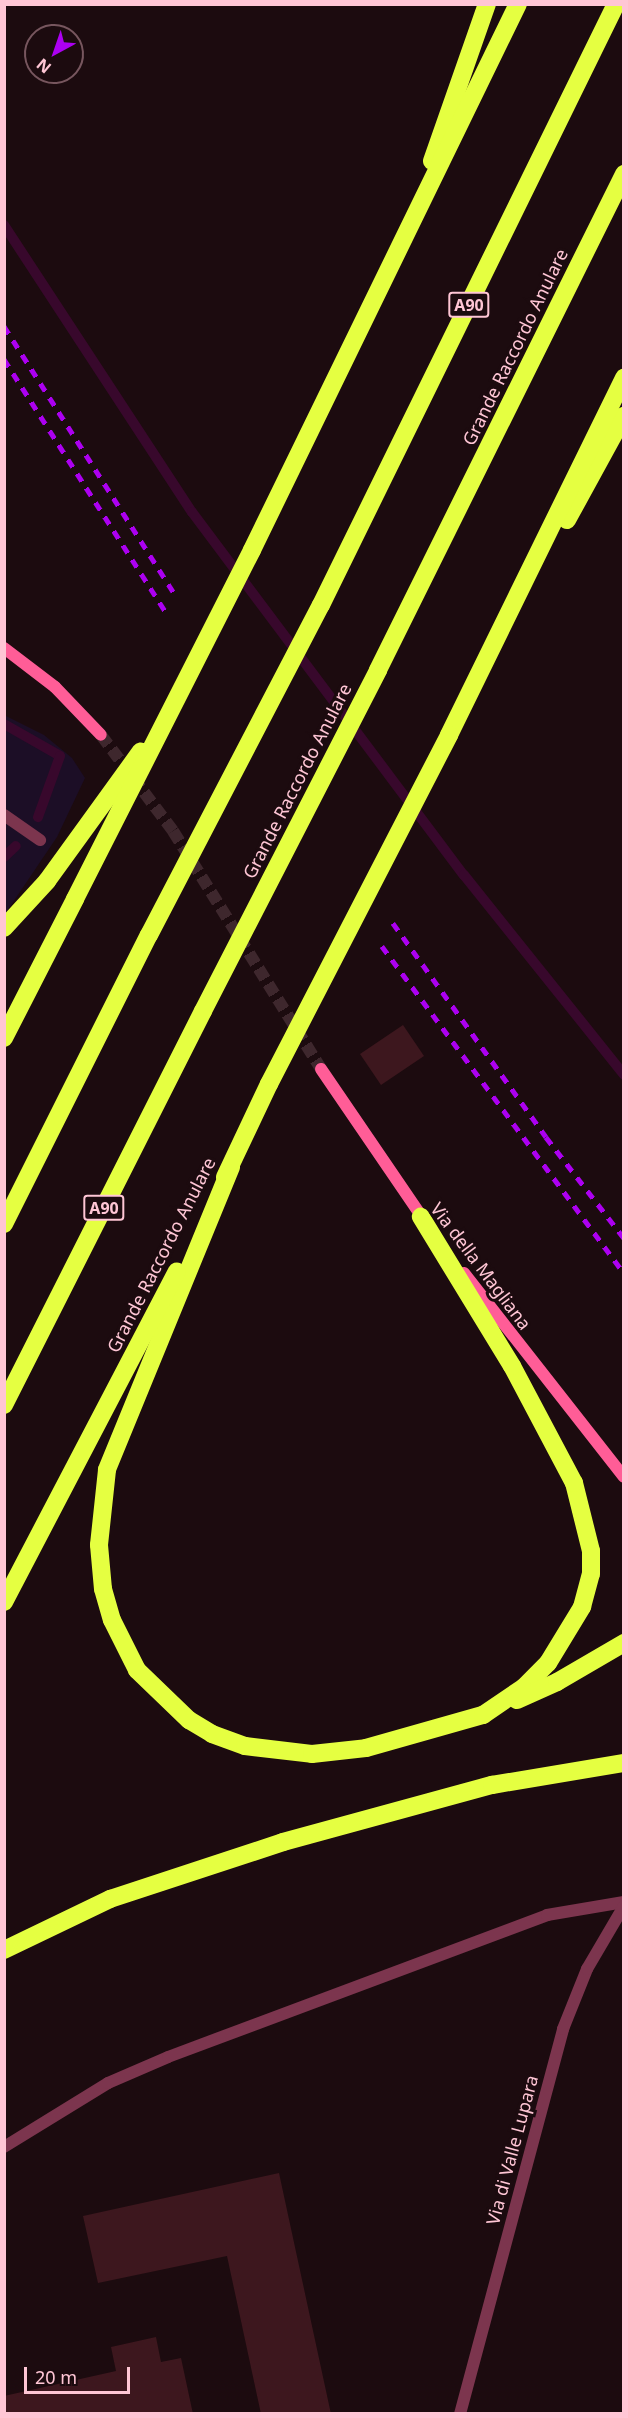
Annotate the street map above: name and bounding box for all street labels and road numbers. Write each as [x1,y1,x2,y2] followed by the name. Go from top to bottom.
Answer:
[458,245,572,449] street label: Grande Raccordo Anulare
[448,292,490,318] road number: A90
[238,680,356,882] street label: Grande Raccordo Anulare
[102,1154,220,1356] street label: Grande Raccordo Anulare
[83,1195,125,1221] road number: A90
[426,1198,536,1334] street label: Via della Magliana
[482,2073,542,2227] street label: Via di Valle Lupara

